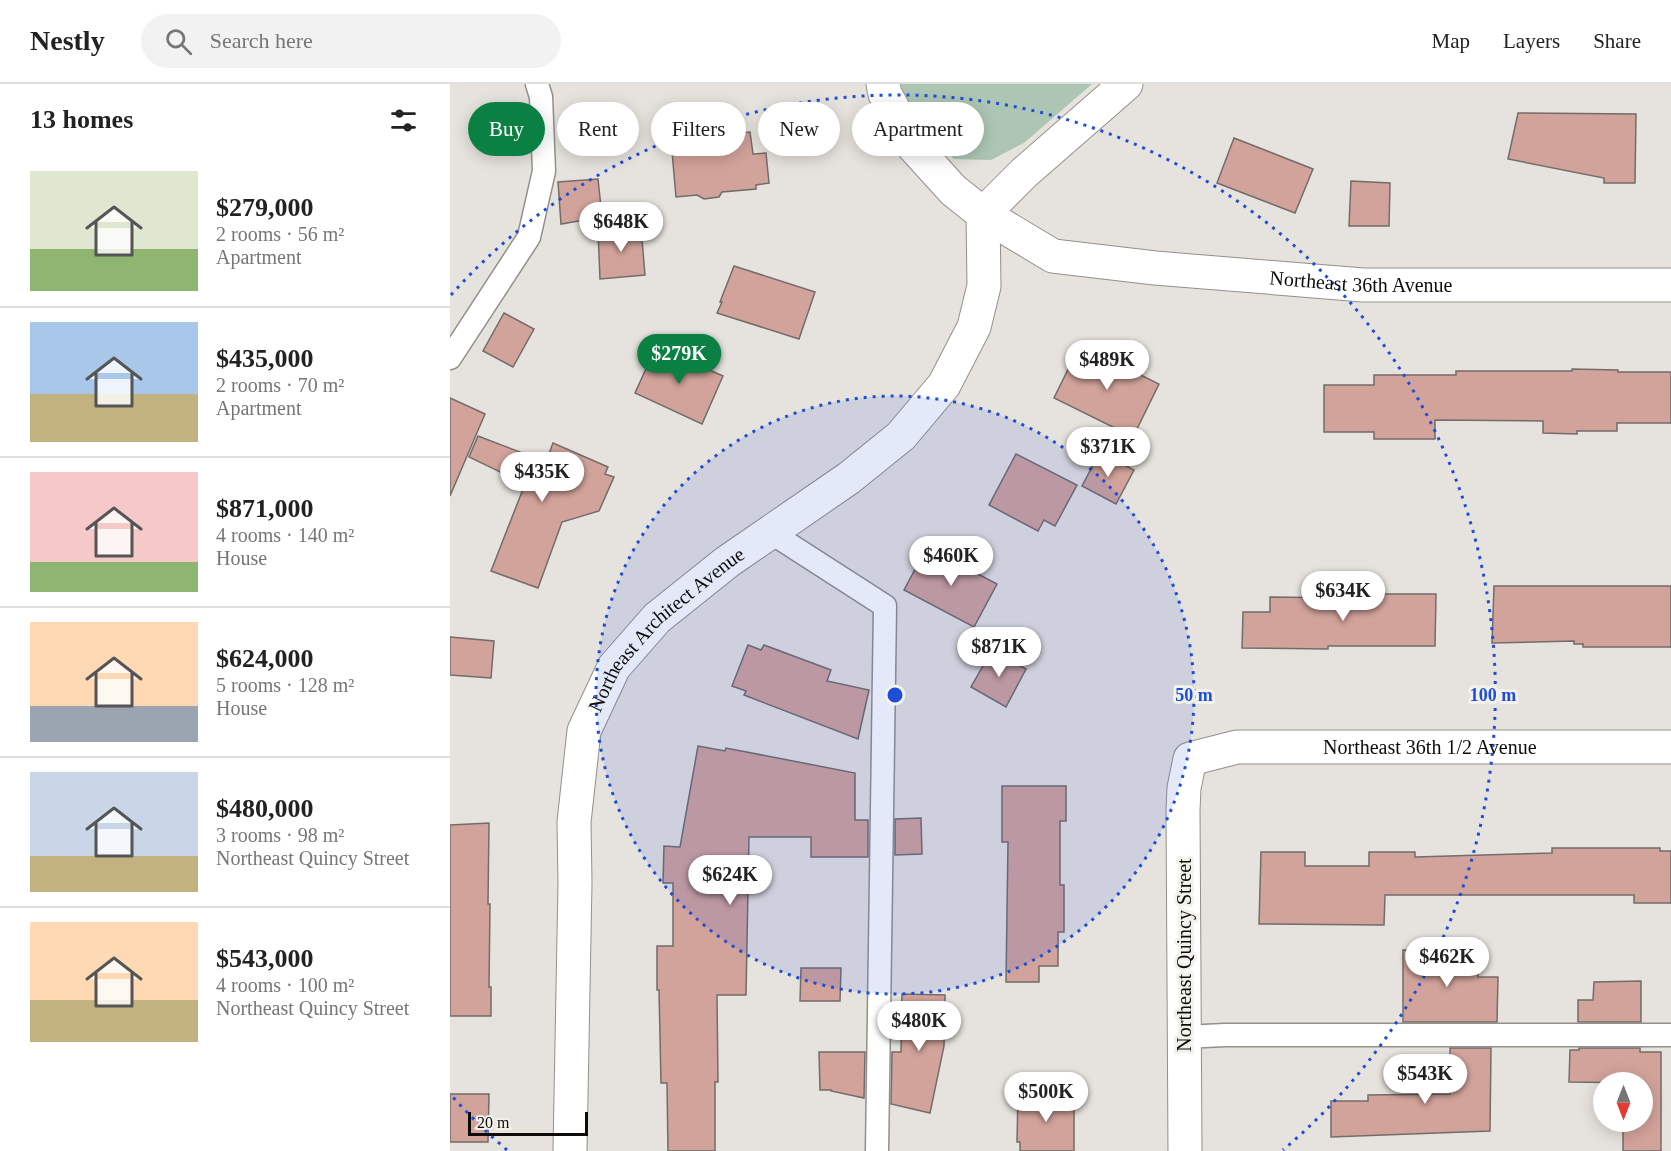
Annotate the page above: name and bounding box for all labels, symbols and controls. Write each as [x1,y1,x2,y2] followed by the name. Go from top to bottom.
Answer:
[141,14,561,68] search box
[30,25,105,56] text: Nestly
[162,25,195,58] icon: search
[210,28,313,53] text: Search here
[1432,29,1470,53] text: Map
[1503,29,1560,53] text: Layers
[1593,29,1641,53] text: Share
[468,102,545,156] chip: Buy
[557,102,639,156] chip: Rent
[651,102,746,156] chip: Filters
[758,102,840,156] chip: New
[852,102,984,156] chip: Apartment
[387,104,420,137] icon: filters
[30,105,133,134] text: 13 homes
[216,193,314,222] text: $279,000
[78,195,150,267] icon: home
[579,202,663,253] pin: $648K
[593,210,649,232] text: $648K
[216,223,344,245] text: 2 rooms · 56 m²
[216,246,302,268] text: Apartment
[1269,266,1453,296] street label: Northeast 36th Avenue
[637,334,721,385] pin: $279K
[1065,340,1149,391] pin: $489K
[651,342,707,364] text: $279K
[216,344,314,373] text: $435,000
[78,346,150,418] icon: home
[1079,348,1135,370] text: $489K
[216,374,344,396] text: 2 rooms · 70 m²
[216,397,302,419] text: Apartment
[1066,427,1150,478] pin: $371K
[1080,435,1136,457] text: $371K
[500,452,584,503] pin: $435K
[514,460,570,482] text: $435K
[216,494,314,523] text: $871,000
[78,496,150,568] icon: home
[216,524,354,546] text: 4 rooms · 140 m²
[909,536,993,587] pin: $460K
[584,542,748,715] street label: Northeast Architect Avenue
[923,544,979,566] text: $460K
[216,547,267,569] text: House
[1301,571,1385,622] pin: $634K
[1315,579,1371,601] text: $634K
[957,627,1041,678] pin: $871K
[971,635,1027,657] text: $871K
[216,644,314,673] text: $624,000
[78,646,150,718] icon: home
[216,674,354,696] text: 5 rooms · 128 m²
[885,685,905,705] centre of rings
[1175,685,1213,705] text: 50 m
[1470,685,1516,705] text: 100 m
[216,697,267,719] text: House
[1323,736,1537,758] street label: Northeast 36th 1/2 Avenue
[216,794,314,823] text: $480,000
[78,796,150,868] icon: home
[216,824,344,846] text: 3 rooms · 98 m²
[216,847,409,869] text: Northeast Quincy Street
[688,855,772,906] pin: $624K
[1173,858,1196,1052] street label: Northeast Quincy Street
[702,863,758,885] text: $624K
[1405,937,1489,988] pin: $462K
[216,944,314,973] text: $543,000
[1419,945,1475,967] text: $462K
[78,946,150,1018] icon: home
[216,974,354,996] text: 4 rooms · 100 m²
[216,997,409,1019] text: Northeast Quincy Street
[877,1001,961,1052] pin: $480K
[891,1009,947,1031] text: $480K
[1383,1054,1467,1105] pin: $543K
[1397,1062,1453,1084] text: $543K
[1004,1072,1088,1123] pin: $500K
[1593,1072,1653,1132] north arrow
[1593,1072,1653,1132] map controls
[1018,1080,1074,1102] text: $500K
[468,1109,588,1136] scale bar
[477,1114,509,1131] text: 20 m

